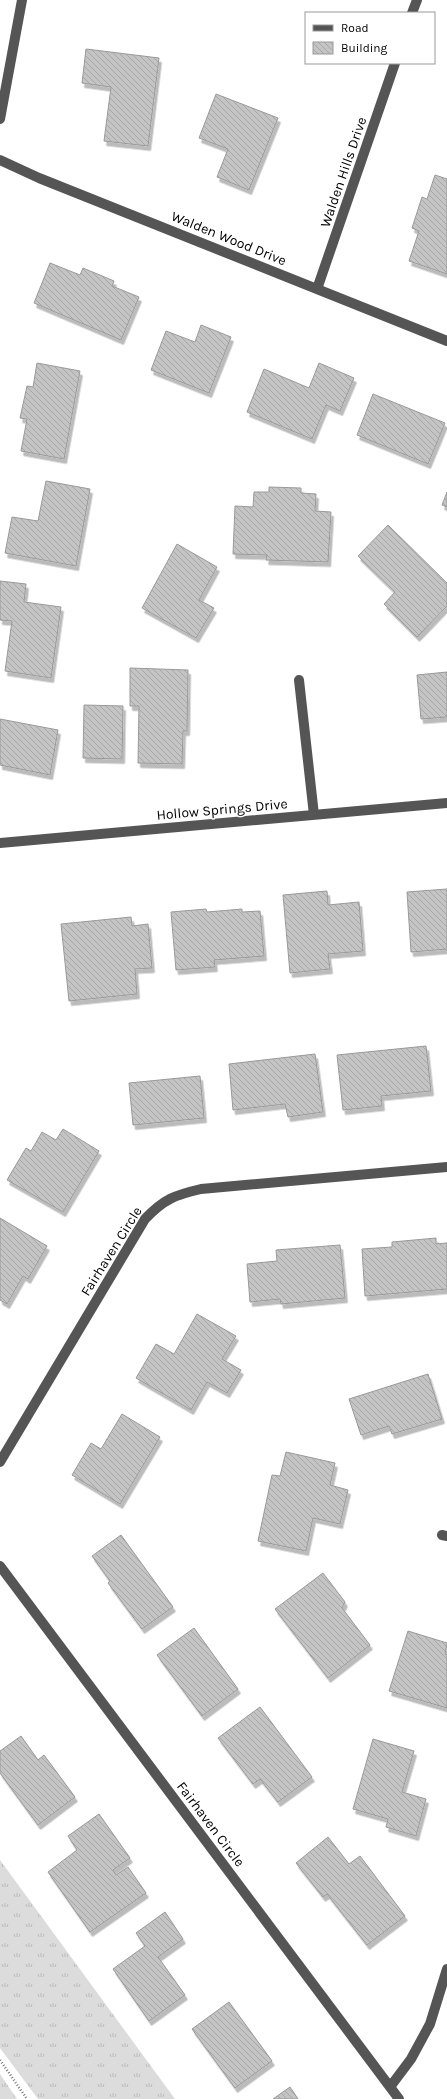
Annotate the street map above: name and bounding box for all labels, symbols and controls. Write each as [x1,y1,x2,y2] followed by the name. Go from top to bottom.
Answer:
[305,12,435,64] legend
[341,21,369,35] text: Road
[341,41,388,55] text: Building
[317,115,370,230] street label: Walden Hills Drive
[169,208,289,269] street label: Walden Wood Drive
[156,795,288,824] street label: Hollow Springs Drive
[77,1203,146,1299] street label: Fairhaven Circle
[173,1778,248,1870] street label: Fairhaven Circle

